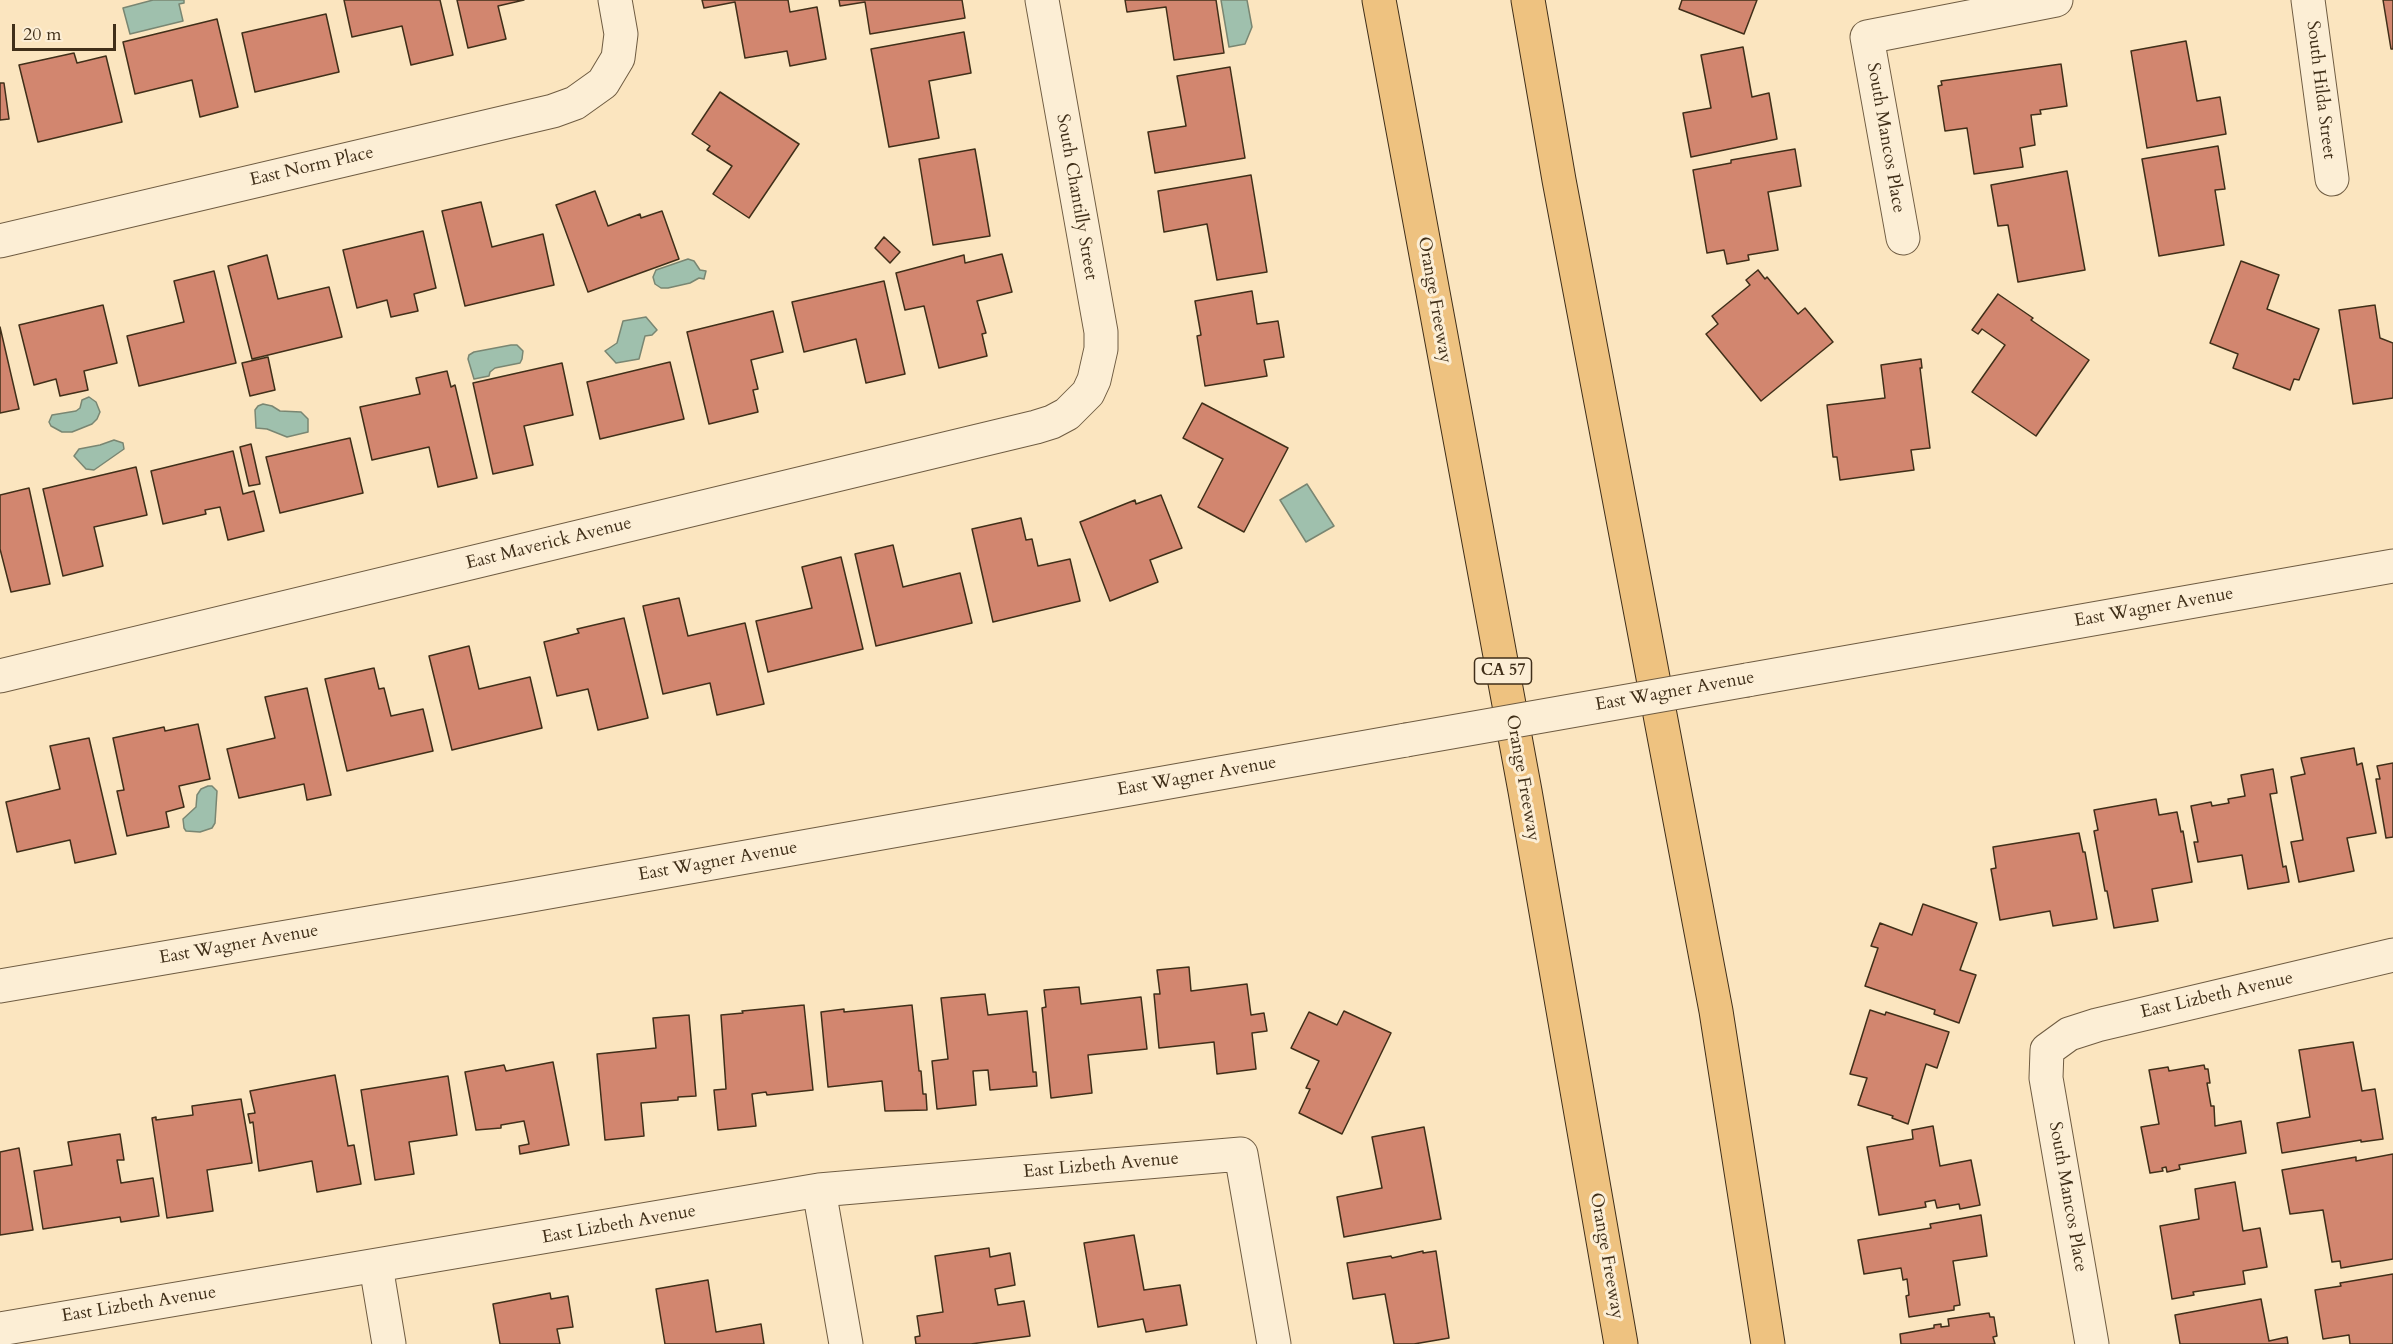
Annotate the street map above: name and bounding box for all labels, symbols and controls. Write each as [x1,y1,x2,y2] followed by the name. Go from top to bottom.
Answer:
[15,12,118,50] scale bar
[2301,20,2339,160] street label: South Hilda Street
[23,22,62,47] text: 20 m
[1861,61,1909,215] street label: South Mancos Place
[1051,112,1101,282] street label: South Chantilly Street
[248,142,376,192] street label: East Norm Place
[1412,235,1456,365] street label: Orange Freeway
[464,513,634,575] street label: East Maverick Avenue
[2073,583,2235,633] street label: East Wagner Avenue
[1474,658,1532,684] road number: CA 57
[1594,667,1756,717] street label: East Wagner Avenue
[1500,713,1544,843] street label: Orange Freeway
[1116,752,1278,802] street label: East Wagner Avenue
[637,837,799,887] street label: East Wagner Avenue
[158,920,320,970] street label: East Wagner Avenue
[2139,968,2295,1024] street label: East Lizbeth Avenue
[2043,1120,2091,1274] street label: South Mancos Place
[1022,1148,1180,1184] street label: East Lizbeth Avenue
[1584,1191,1628,1321] street label: Orange Freeway
[540,1201,698,1249] street label: East Lizbeth Avenue
[60,1282,218,1328] street label: East Lizbeth Avenue

